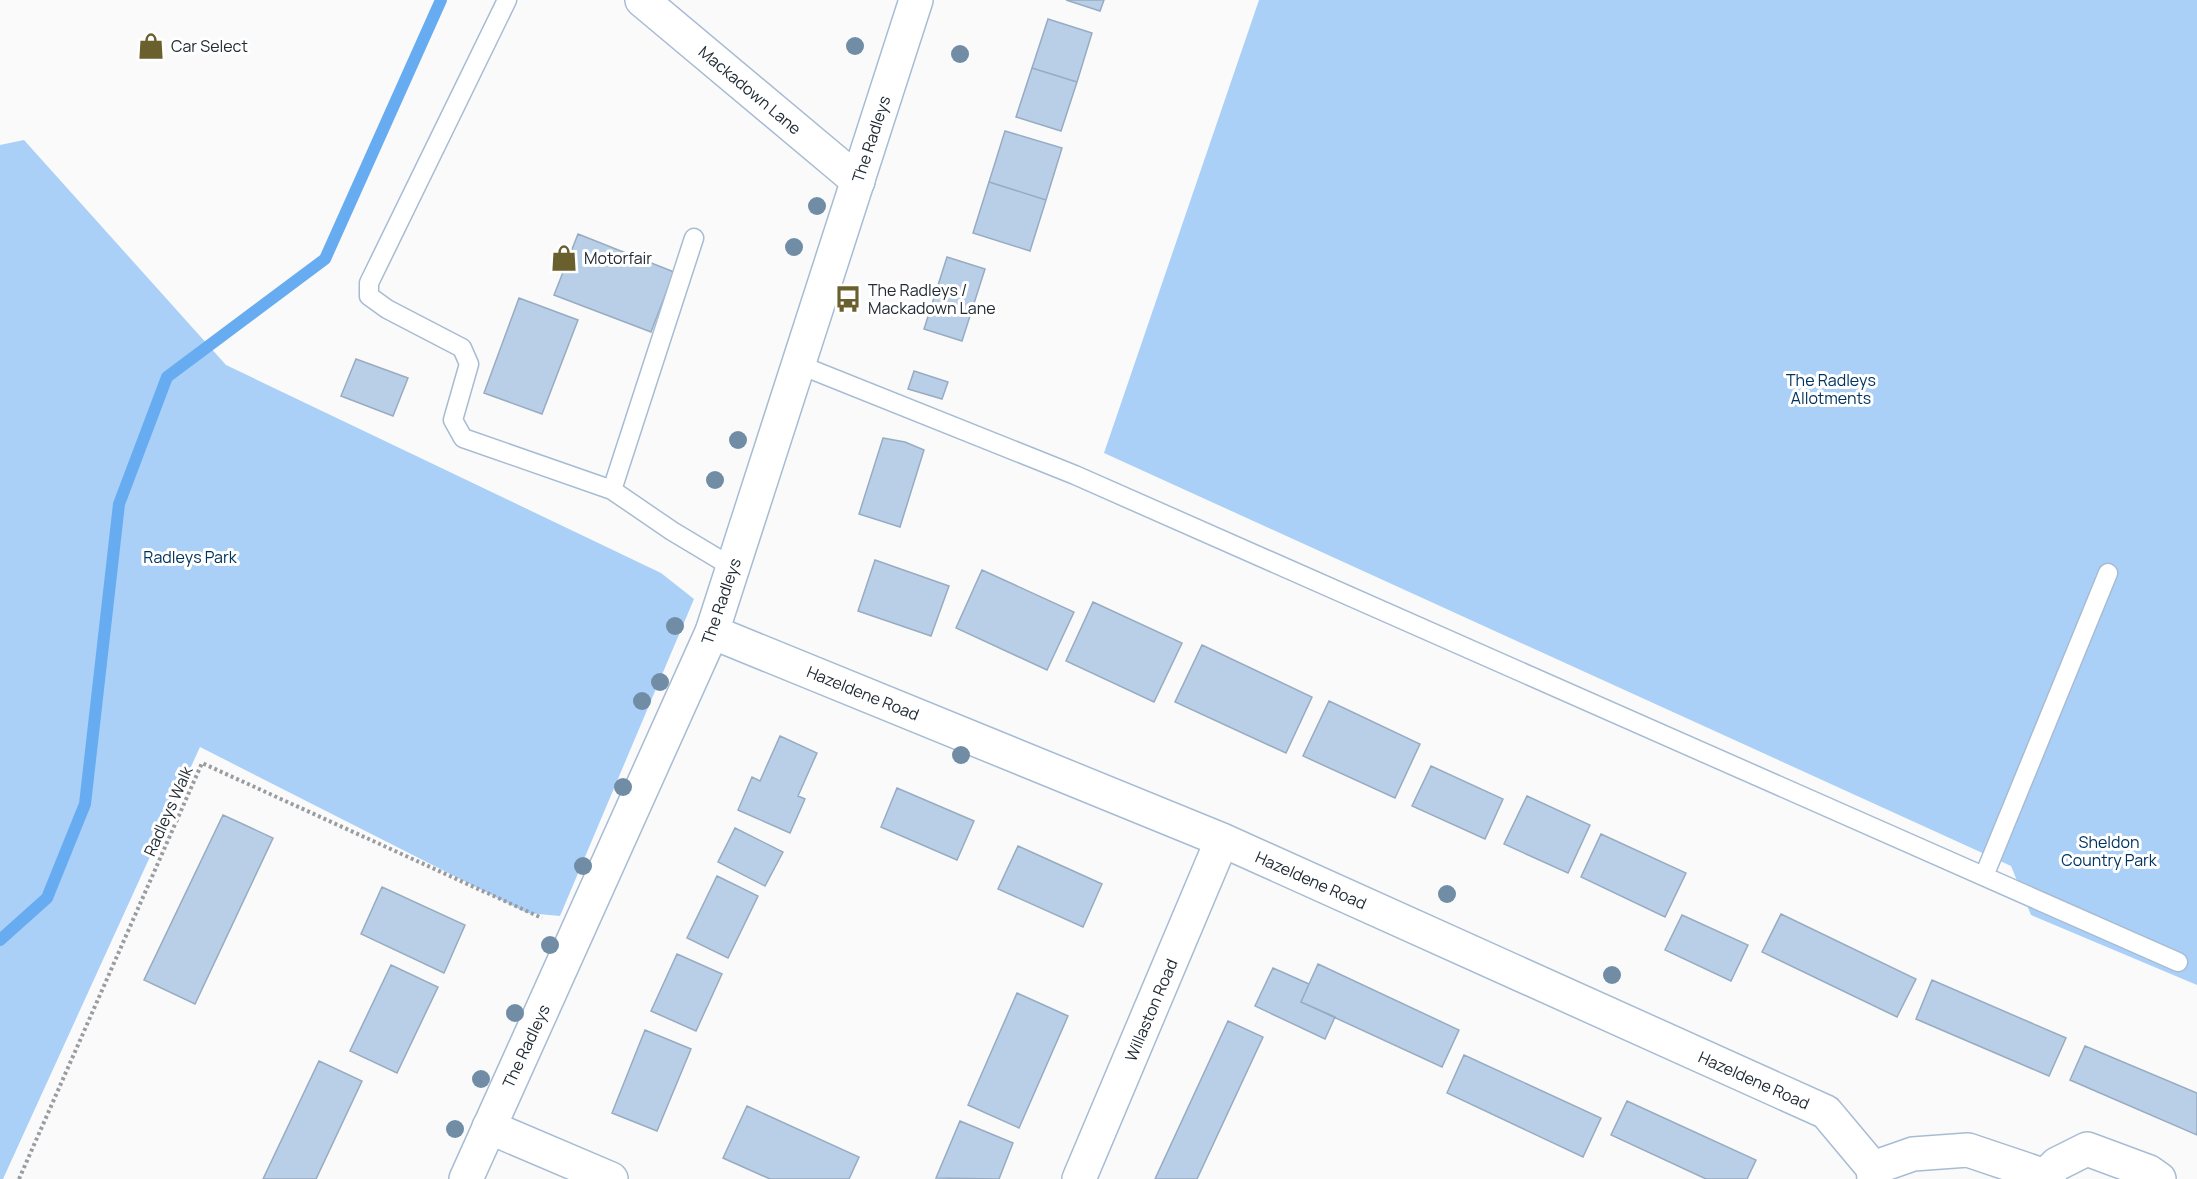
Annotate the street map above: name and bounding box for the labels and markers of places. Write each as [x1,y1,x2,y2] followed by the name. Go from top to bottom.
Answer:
[136,31,166,61] shop icon: Car Select
[171,35,248,57] place label: Car Select
[549,243,579,273] shop icon: Motorfair
[584,247,652,269] place label: Motorfair
[868,279,995,319] place label: The Radleys / Mackadown Lane
[833,284,863,314] bus stop icon: The Radleys / Mackadown Lane

